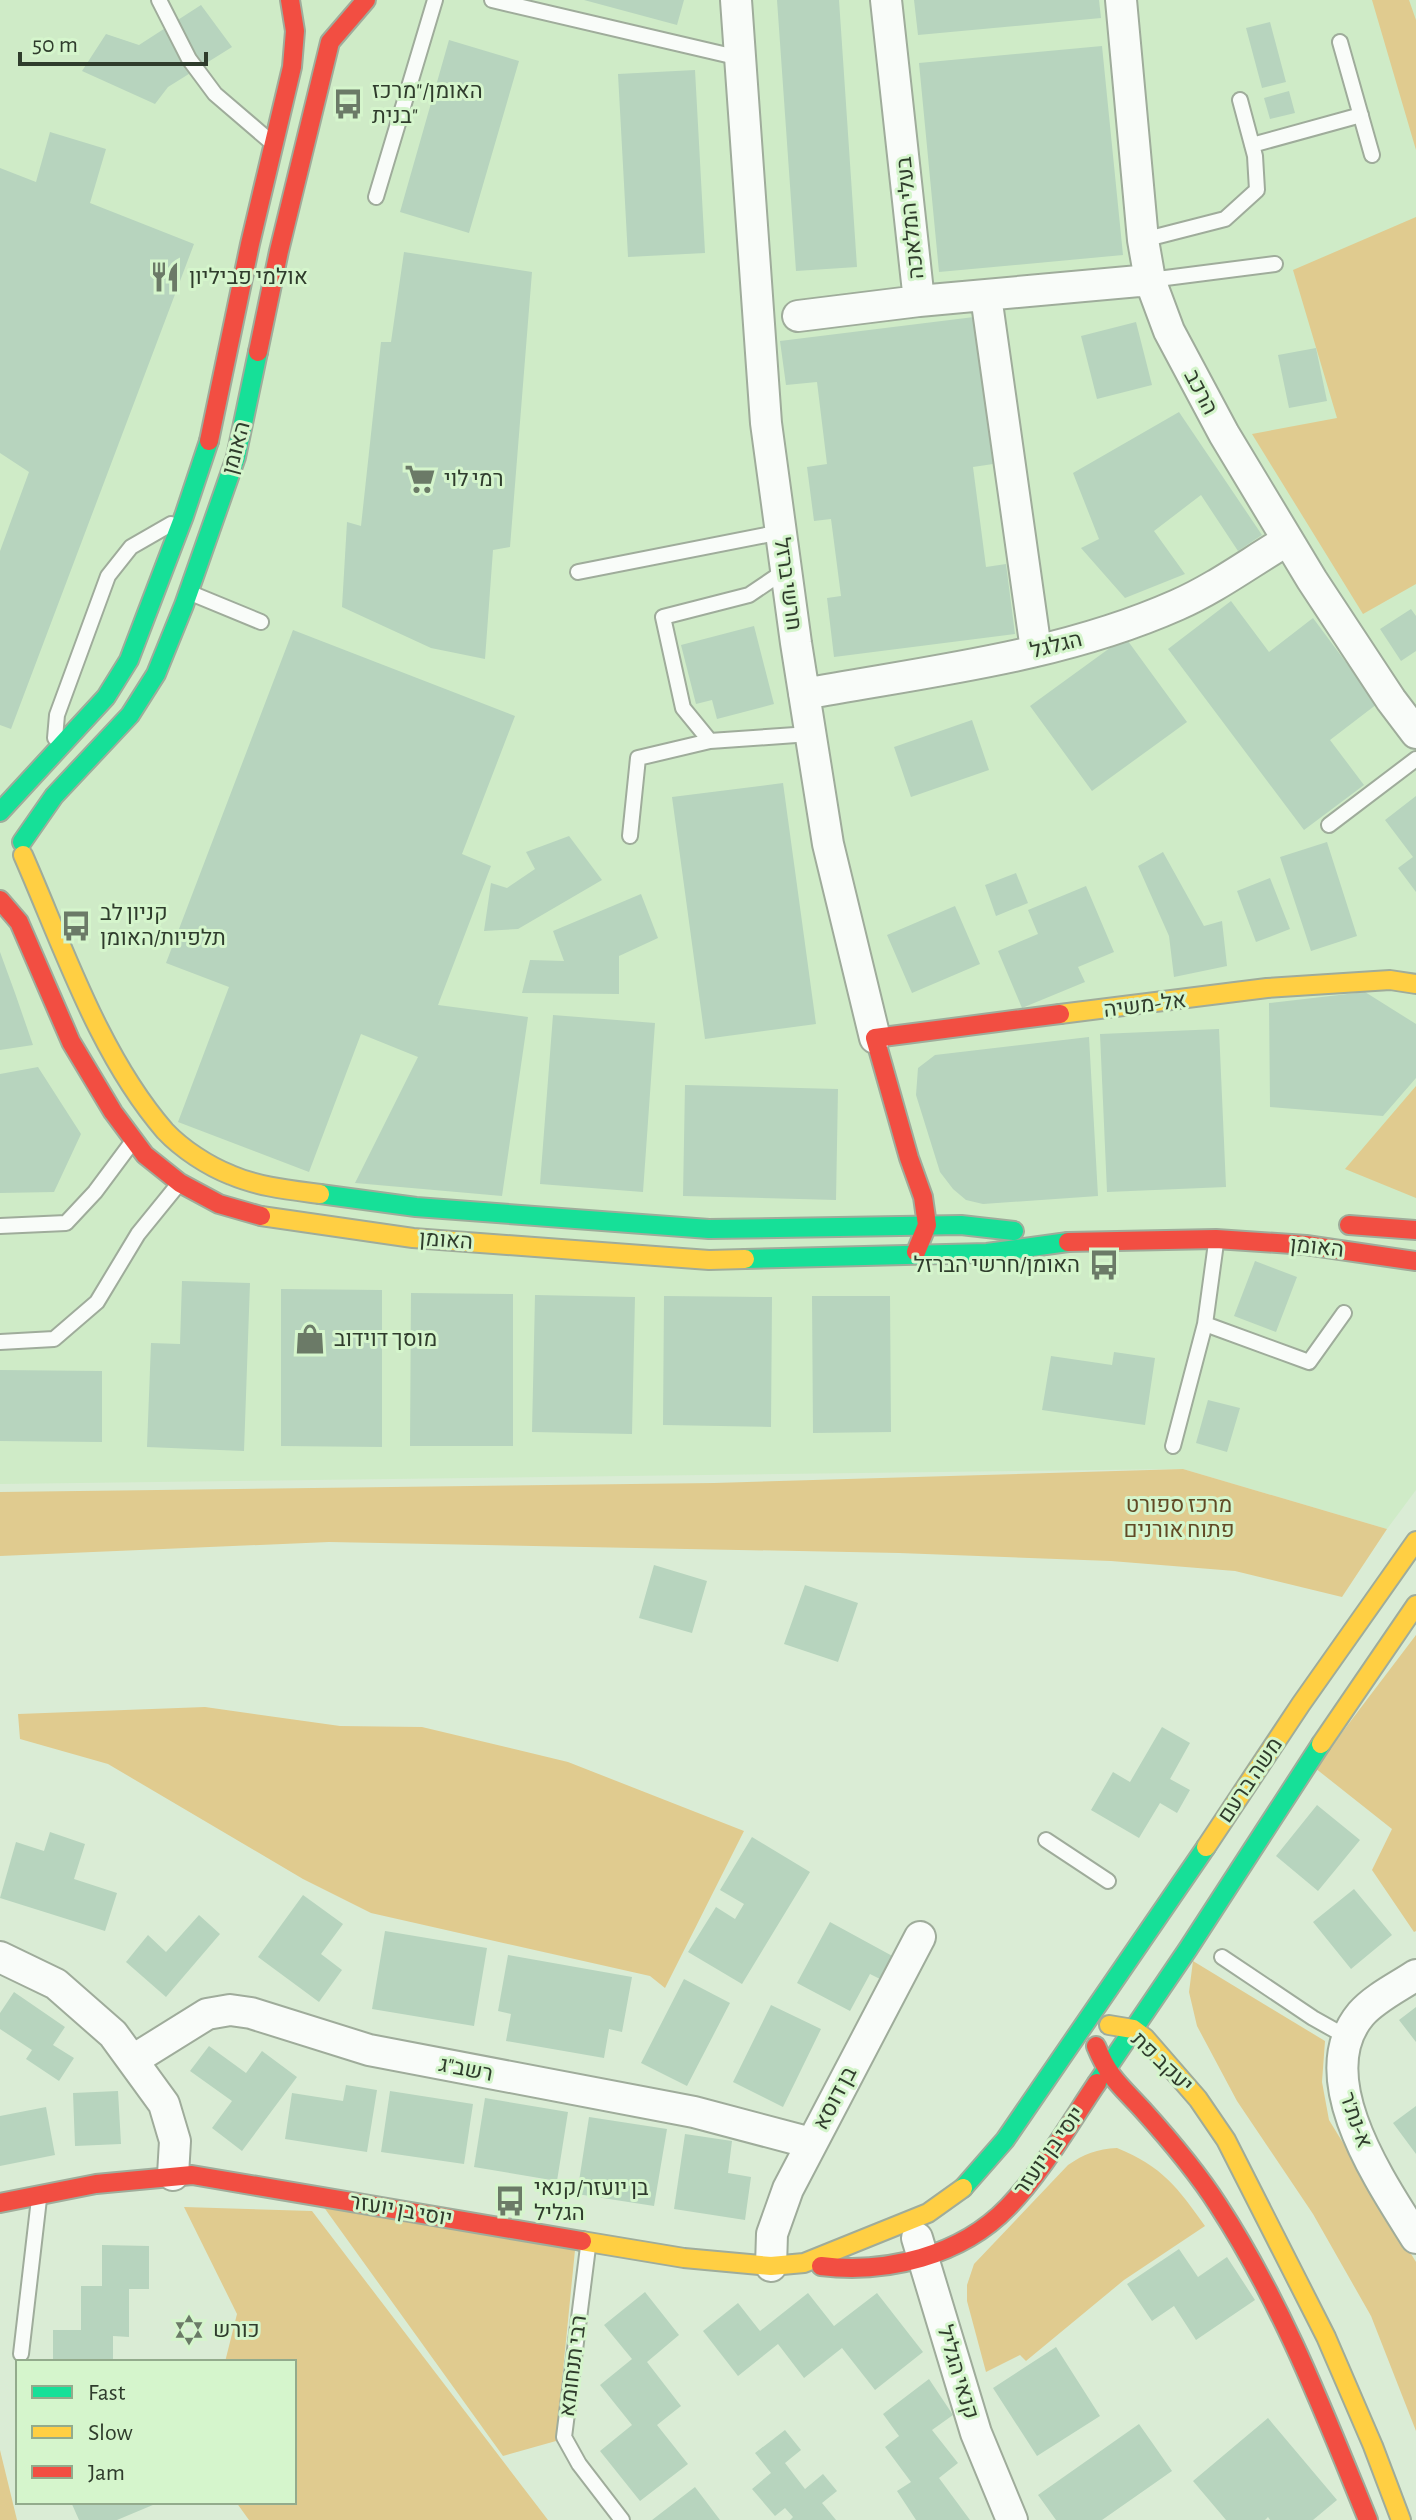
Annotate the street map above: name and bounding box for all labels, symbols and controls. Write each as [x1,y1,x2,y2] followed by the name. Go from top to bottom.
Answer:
[20,16,206,66] scale bar
[32,33,78,57] text: 50 m
[372,80,483,127] place label: האומן/"מרכז בנית"
[331,87,365,121] bus stop icon: האומן/"מרכז בנית"
[893,155,927,280] street label: בעלי המלאכה
[148,260,182,294] restaurant icon: אולמי פביליון
[189,266,308,288] place label: אולמי פביליון
[1180,366,1222,418] street label: הרכב
[218,419,254,477] street label: האומן
[403,462,437,496] supermarket icon: רמי לוי
[444,468,503,490] place label: רמי לוי
[771,536,805,632] street label: חרשי ברזל
[1028,628,1084,662] street label: הגלגל
[100,902,226,949] place label: קניון לב תלפיות/האומן
[59,909,93,943] bus stop icon: קניון לב תלפיות/האומן
[1102,989,1188,1021] street label: אל-משיה
[418,1227,474,1253] street label: האומן
[1289,1233,1345,1261] street label: האומן
[1087,1248,1121,1282] bus stop icon: האומן/חרשי הברזל
[914,1254,1080,1276] place label: האומן/חרשי הברזל
[293,1322,327,1356] shop icon: מוסך דוידוב
[334,1328,437,1350] place label: מוסך דוידוב
[1124,1494,1235,1541] park label: מרכז ספורט פתוח אורנים
[1214,1734,1286,1826] street label: משה ברעם
[1127,2028,1197,2096] street label: יעקב פת
[437,2053,495,2085] street label: רשב"ג
[809,2063,861,2133] street label: בן דוסא
[1336,2089,1376,2151] street label: א-נת'ר
[1010,2103,1088,2199] street label: יוסי בן יועזר
[534,2177,649,2224] place label: בן יועזר/קנאי הגליל
[493,2184,527,2218] bus stop icon: בן יועזר/קנאי הגליל
[348,2190,454,2230] street label: יוסי בן יועזר
[172,2313,206,2347] synagogue icon: כורש
[556,2314,590,2418] street label: רבי תנחומא
[213,2319,260,2341] place label: כורש
[933,2323,983,2421] street label: קנאי הגליל
[16,2360,296,2504] legend
[88,2381,126,2405] text: Fast
[88,2421,133,2445] text: Slow
[88,2461,125,2485] text: Jam

